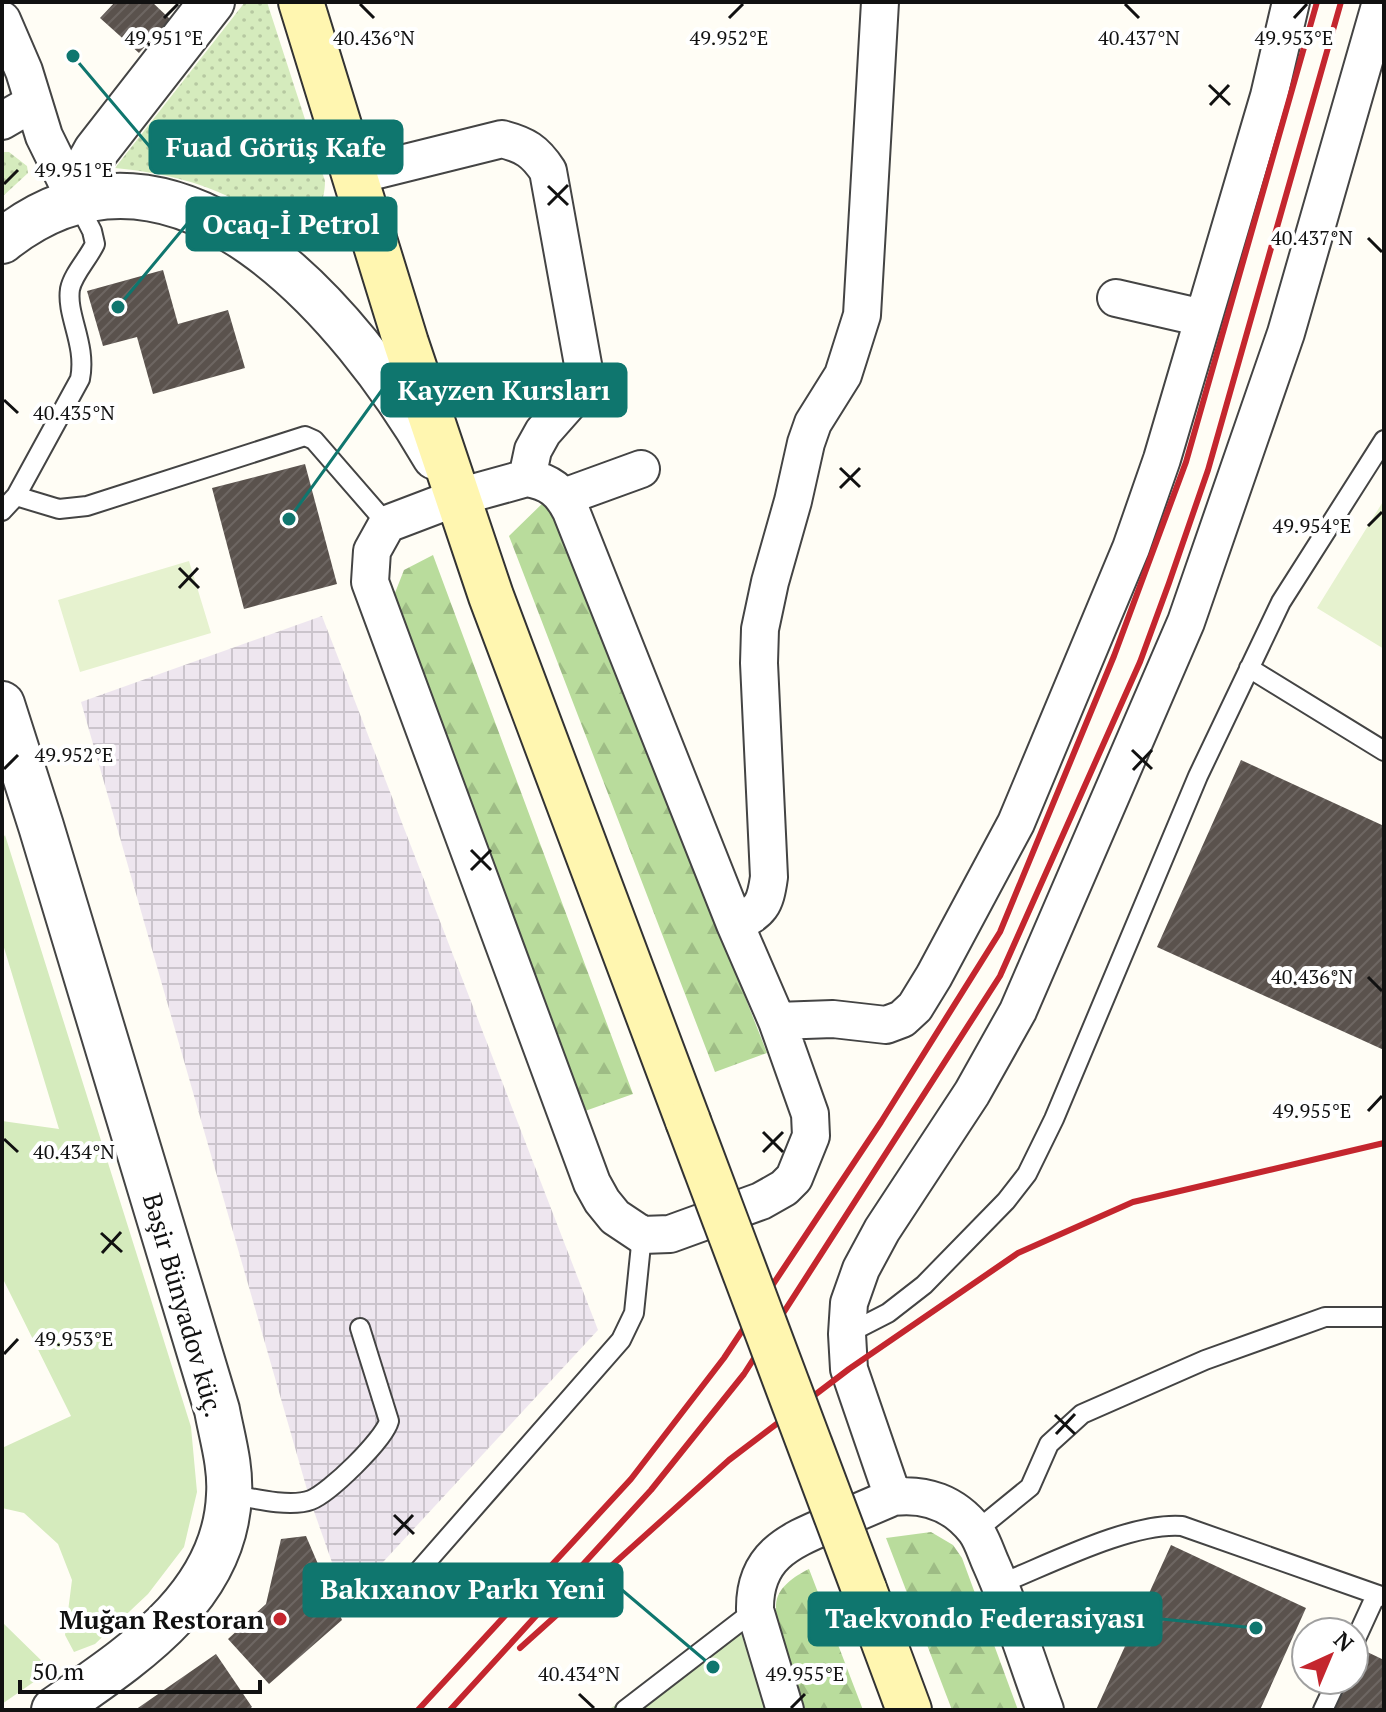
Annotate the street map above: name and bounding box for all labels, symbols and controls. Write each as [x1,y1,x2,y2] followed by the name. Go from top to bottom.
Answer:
[125,24,204,51] text: 49.951°E
[333,24,415,51] text: 40.436°N
[690,24,769,51] text: 49.952°E
[1098,24,1180,51] text: 40.437°N
[1255,24,1334,51] text: 49.953°E
[150,121,402,173] callout: Fuad Görüş Kafe
[166,128,386,165] text: Fuad Görüş Kafe
[35,156,114,183] text: 49.951°E
[187,198,396,250] callout: Ocaq-İ Petrol
[202,205,380,242] text: Ocaq-İ Petrol
[1271,224,1353,251] text: 40.437°N
[382,364,626,416] callout: Kayzen Kursları
[398,371,610,408] text: Kayzen Kursları
[33,399,115,426] text: 40.435°N
[1273,512,1352,539] text: 49.954°E
[35,741,114,768] text: 49.952°E
[1271,963,1353,990] text: 40.436°N
[1273,1097,1352,1124] text: 49.955°E
[33,1138,115,1165] text: 40.434°N
[136,1189,232,1421] street label: Bəşir Bünyadov küç.
[35,1325,114,1352] text: 49.953°E
[304,1564,622,1616] callout: Bakıxanov Parkı Yeni
[320,1570,606,1607] text: Bakıxanov Parkı Yeni
[809,1593,1161,1645] callout: Taekvondo Federasiyası
[825,1599,1145,1636] text: Taekvondo Federasiyası
[59,1602,264,1636] place label: Muğan Restoran
[271,1610,289,1628] marker: Muğan Restoran
[1290,1616,1370,1696] north arrow
[1328,1625,1361,1658] text: N
[20,1644,260,1694] scale bar
[32,1655,84,1687] text: 50 m
[538,1660,620,1687] text: 40.434°N
[766,1660,845,1687] text: 49.955°E

